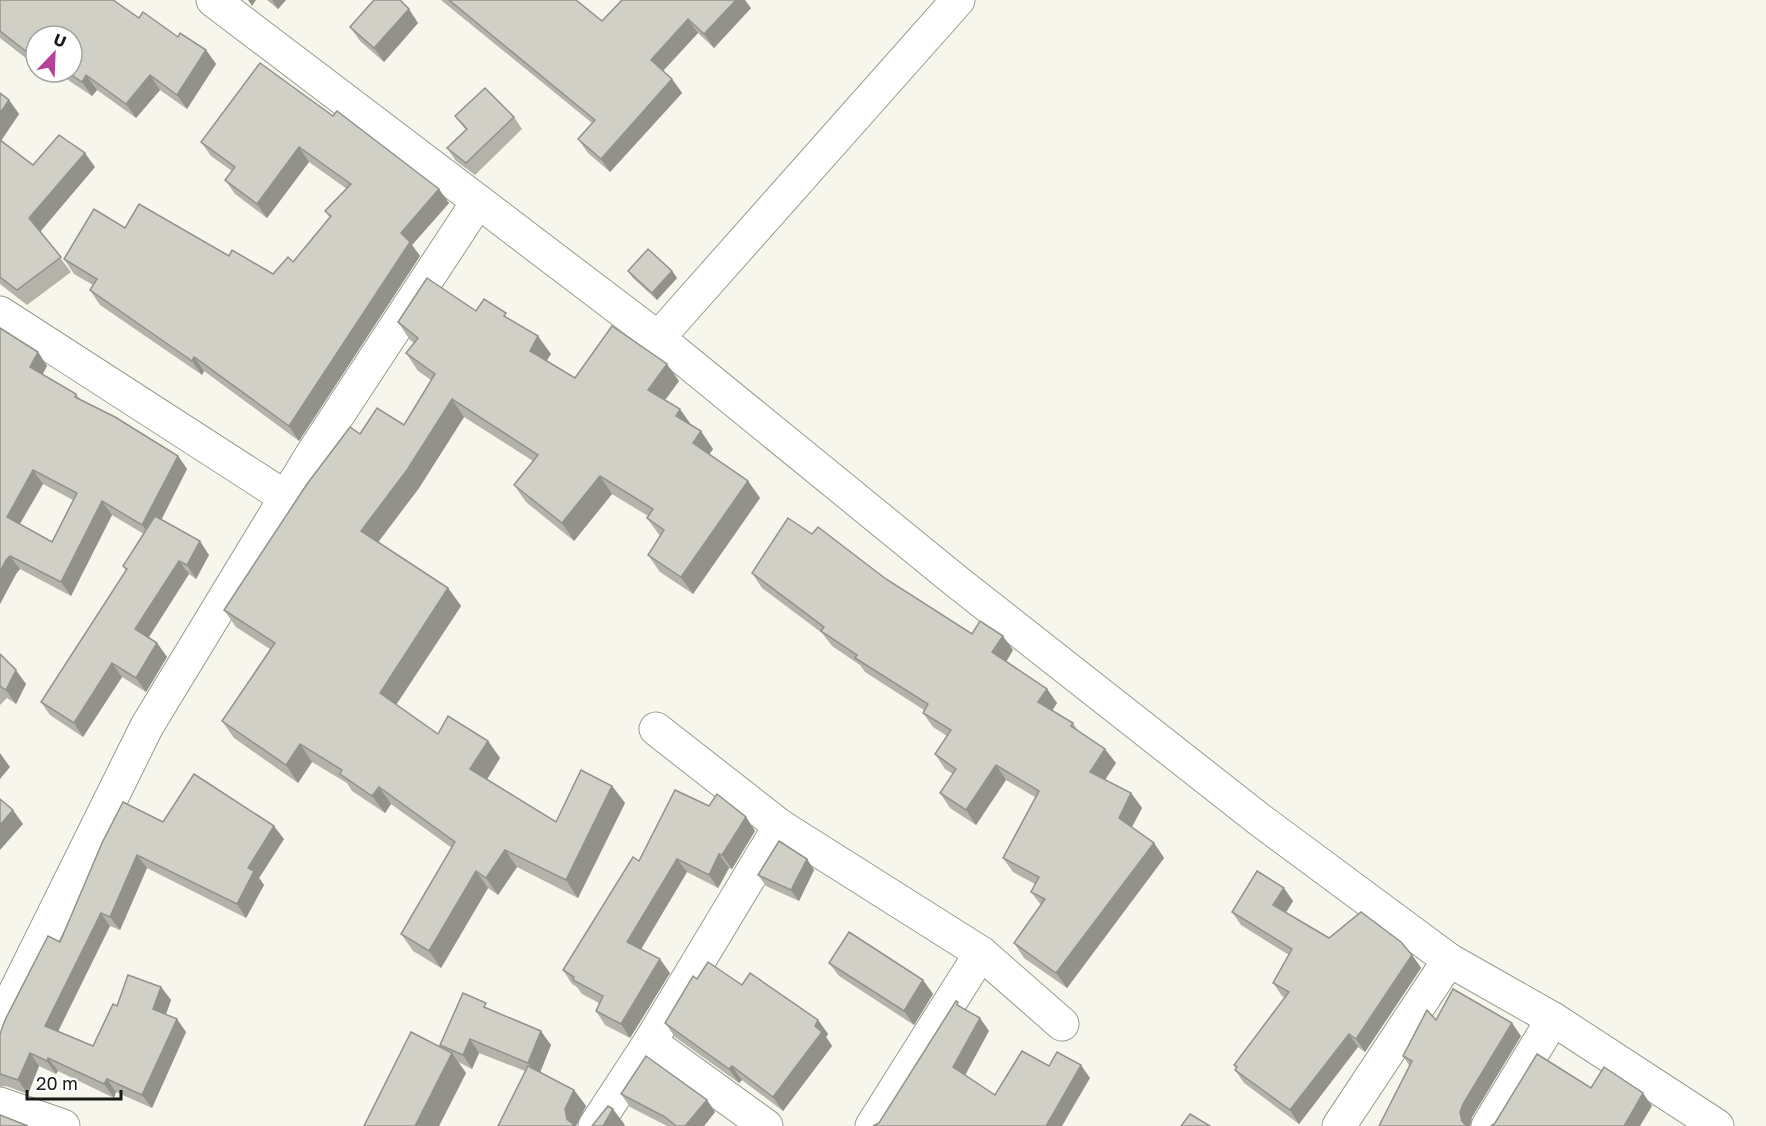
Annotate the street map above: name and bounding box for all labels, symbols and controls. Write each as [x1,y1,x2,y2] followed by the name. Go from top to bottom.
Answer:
[24,24,84,84] north arrow
[51,29,69,52] text: U
[27,1063,122,1101] scale bar
[36,1072,78,1094] text: 20 m

